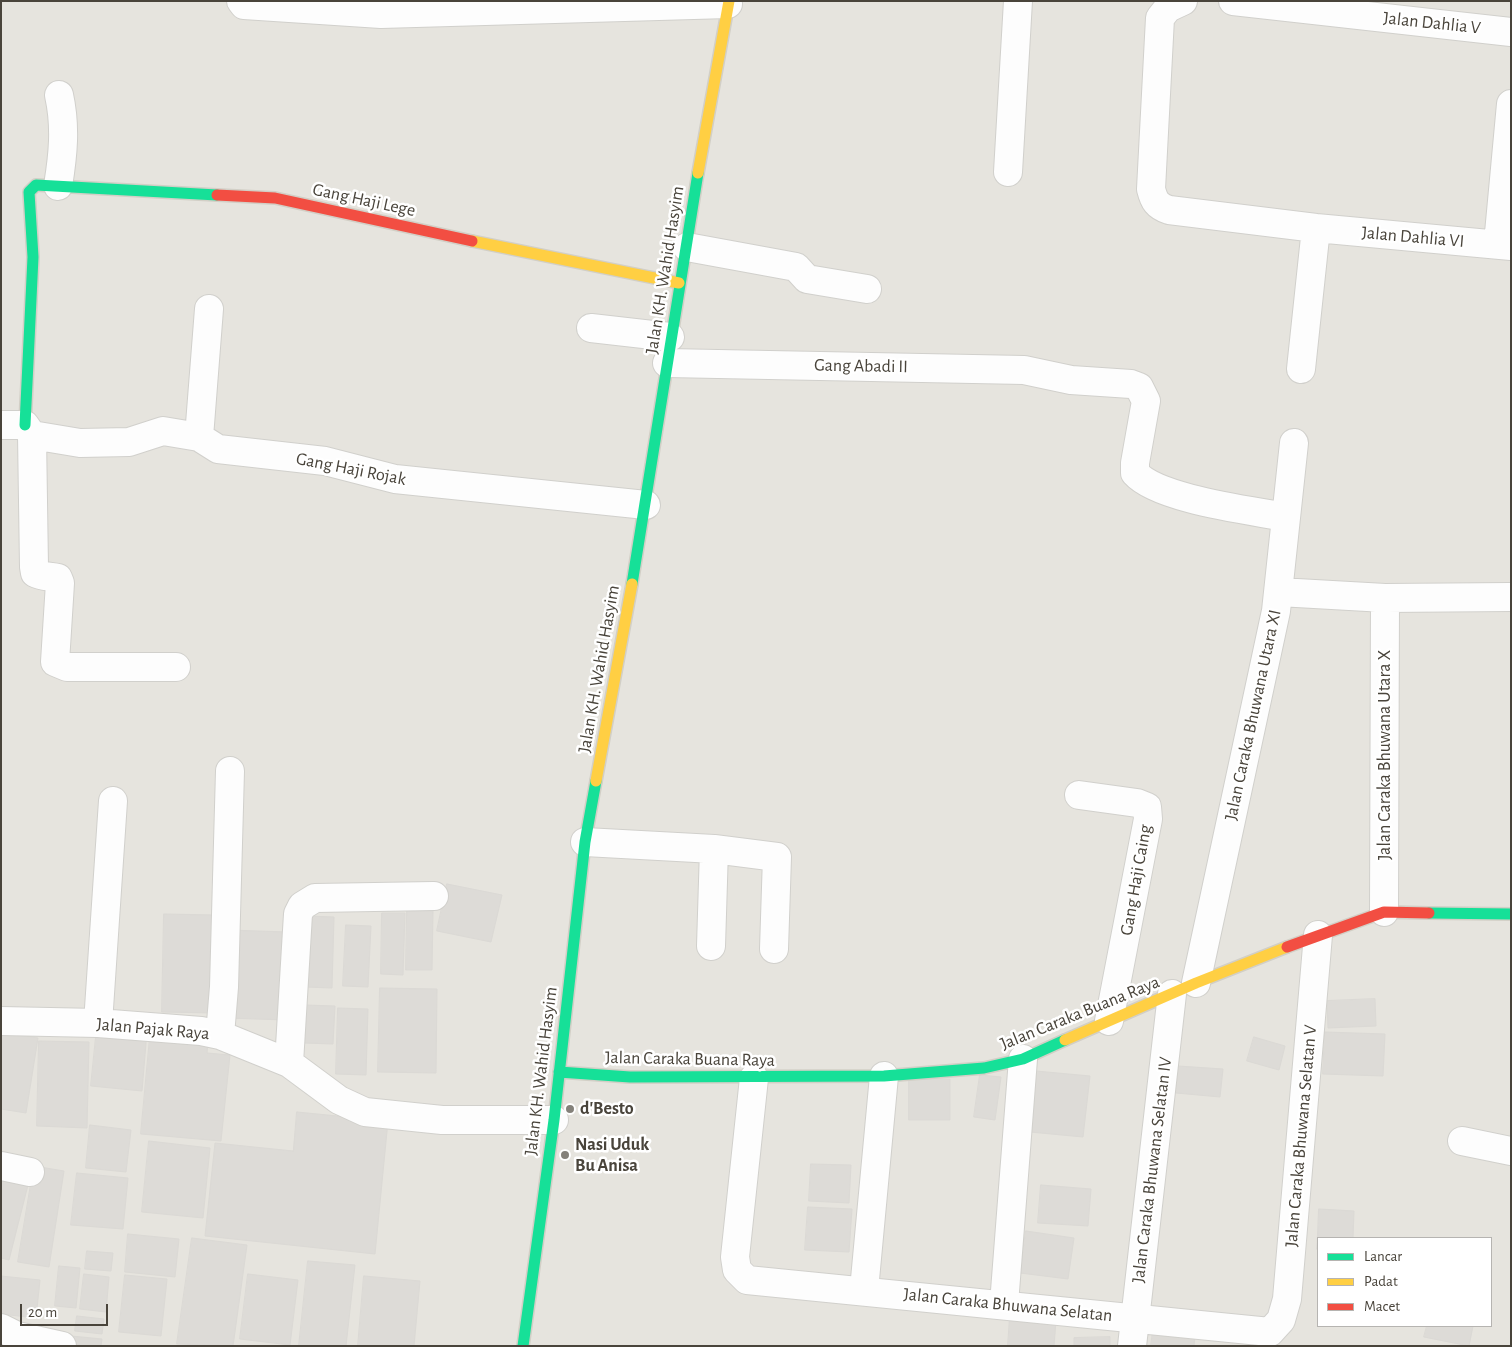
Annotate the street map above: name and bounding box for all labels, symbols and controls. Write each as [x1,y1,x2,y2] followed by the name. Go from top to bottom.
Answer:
[1382,7,1482,39] street label: Jalan Dahlia V
[311,179,417,221] street label: Gang Haji Lege
[641,184,689,356] street label: Jalan KH. Wahid Hasyim
[1361,222,1465,252] street label: Jalan Dahlia VI
[814,354,908,378] street label: Gang Abadi II
[294,448,408,490] street label: Gang Haji Rojak
[574,583,624,755] street label: Jalan KH. Wahid Hasyim
[1220,608,1286,822] street label: Jalan Caraka Bhuwana Utara XI
[1374,650,1396,860] street label: Jalan Caraka Bhuwana Utara X
[1116,823,1156,937] street label: Gang Haji Caing
[997,971,1163,1055] street label: Jalan Caraka Buana Raya
[520,985,562,1157] street label: Jalan KH. Wahid Hasyim
[96,1013,210,1045] street label: Jalan Pajak Raya
[1281,1024,1321,1248] street label: Jalan Caraka Bhuwana Selatan V
[605,1047,775,1071] street label: Jalan Caraka Buana Raya
[1127,1056,1177,1284] street label: Jalan Caraka Bhuwana Selatan IV
[580,1098,634,1120] place label: d'Besto
[564,1103,576,1115] marker: d'Besto
[575,1134,649,1176] place label: Nasi Uduk Bu Anisa
[559,1149,571,1161] marker: Nasi Uduk Bu Anisa
[1317,1237,1492,1327] legend
[1364,1249,1402,1264] text: Lancar
[1364,1274,1398,1289] text: Padat
[903,1283,1113,1327] street label: Jalan Caraka Bhuwana Selatan
[22,1294,110,1326] scale bar
[1364,1299,1400,1314] text: Macet
[28,1305,57,1320] text: 20 m

